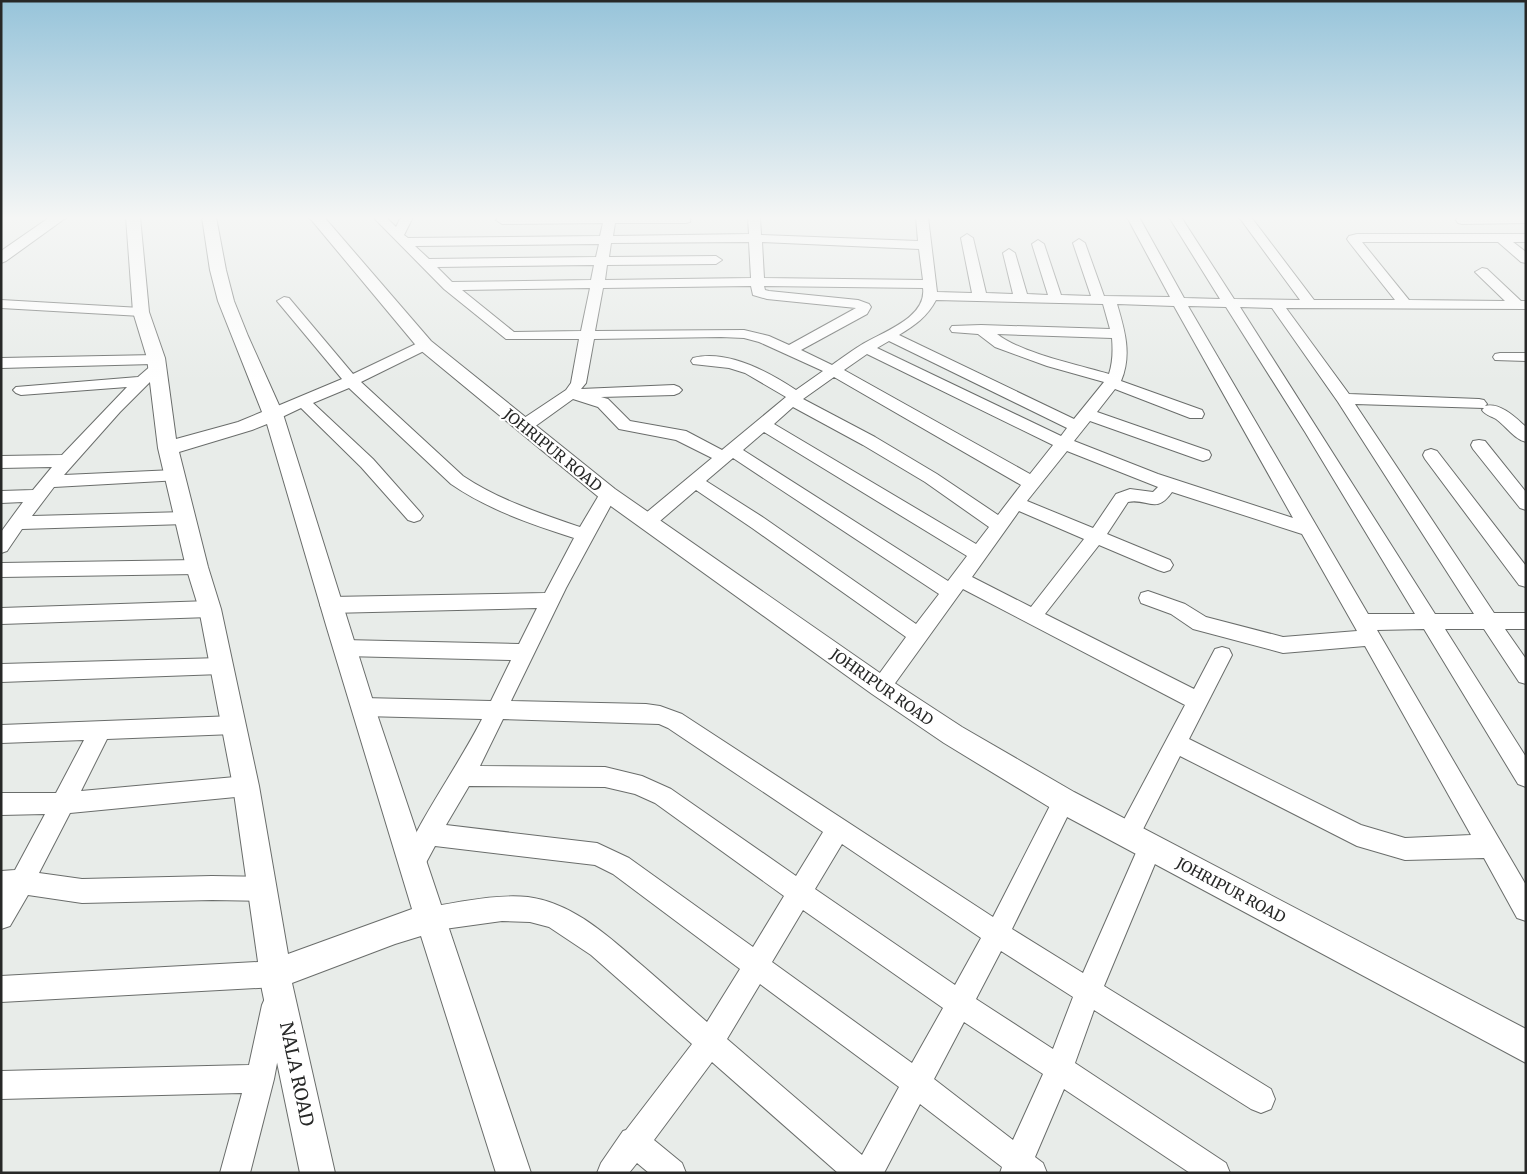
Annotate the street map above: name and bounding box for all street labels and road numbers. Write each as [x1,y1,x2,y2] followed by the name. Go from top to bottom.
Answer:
[499,404,606,495] street label: JOHRIPUR ROAD
[826,644,937,729] street label: JOHRIPUR ROAD
[1172,853,1289,927] street label: JOHRIPUR ROAD
[275,1020,319,1128] street label: NALA ROAD

